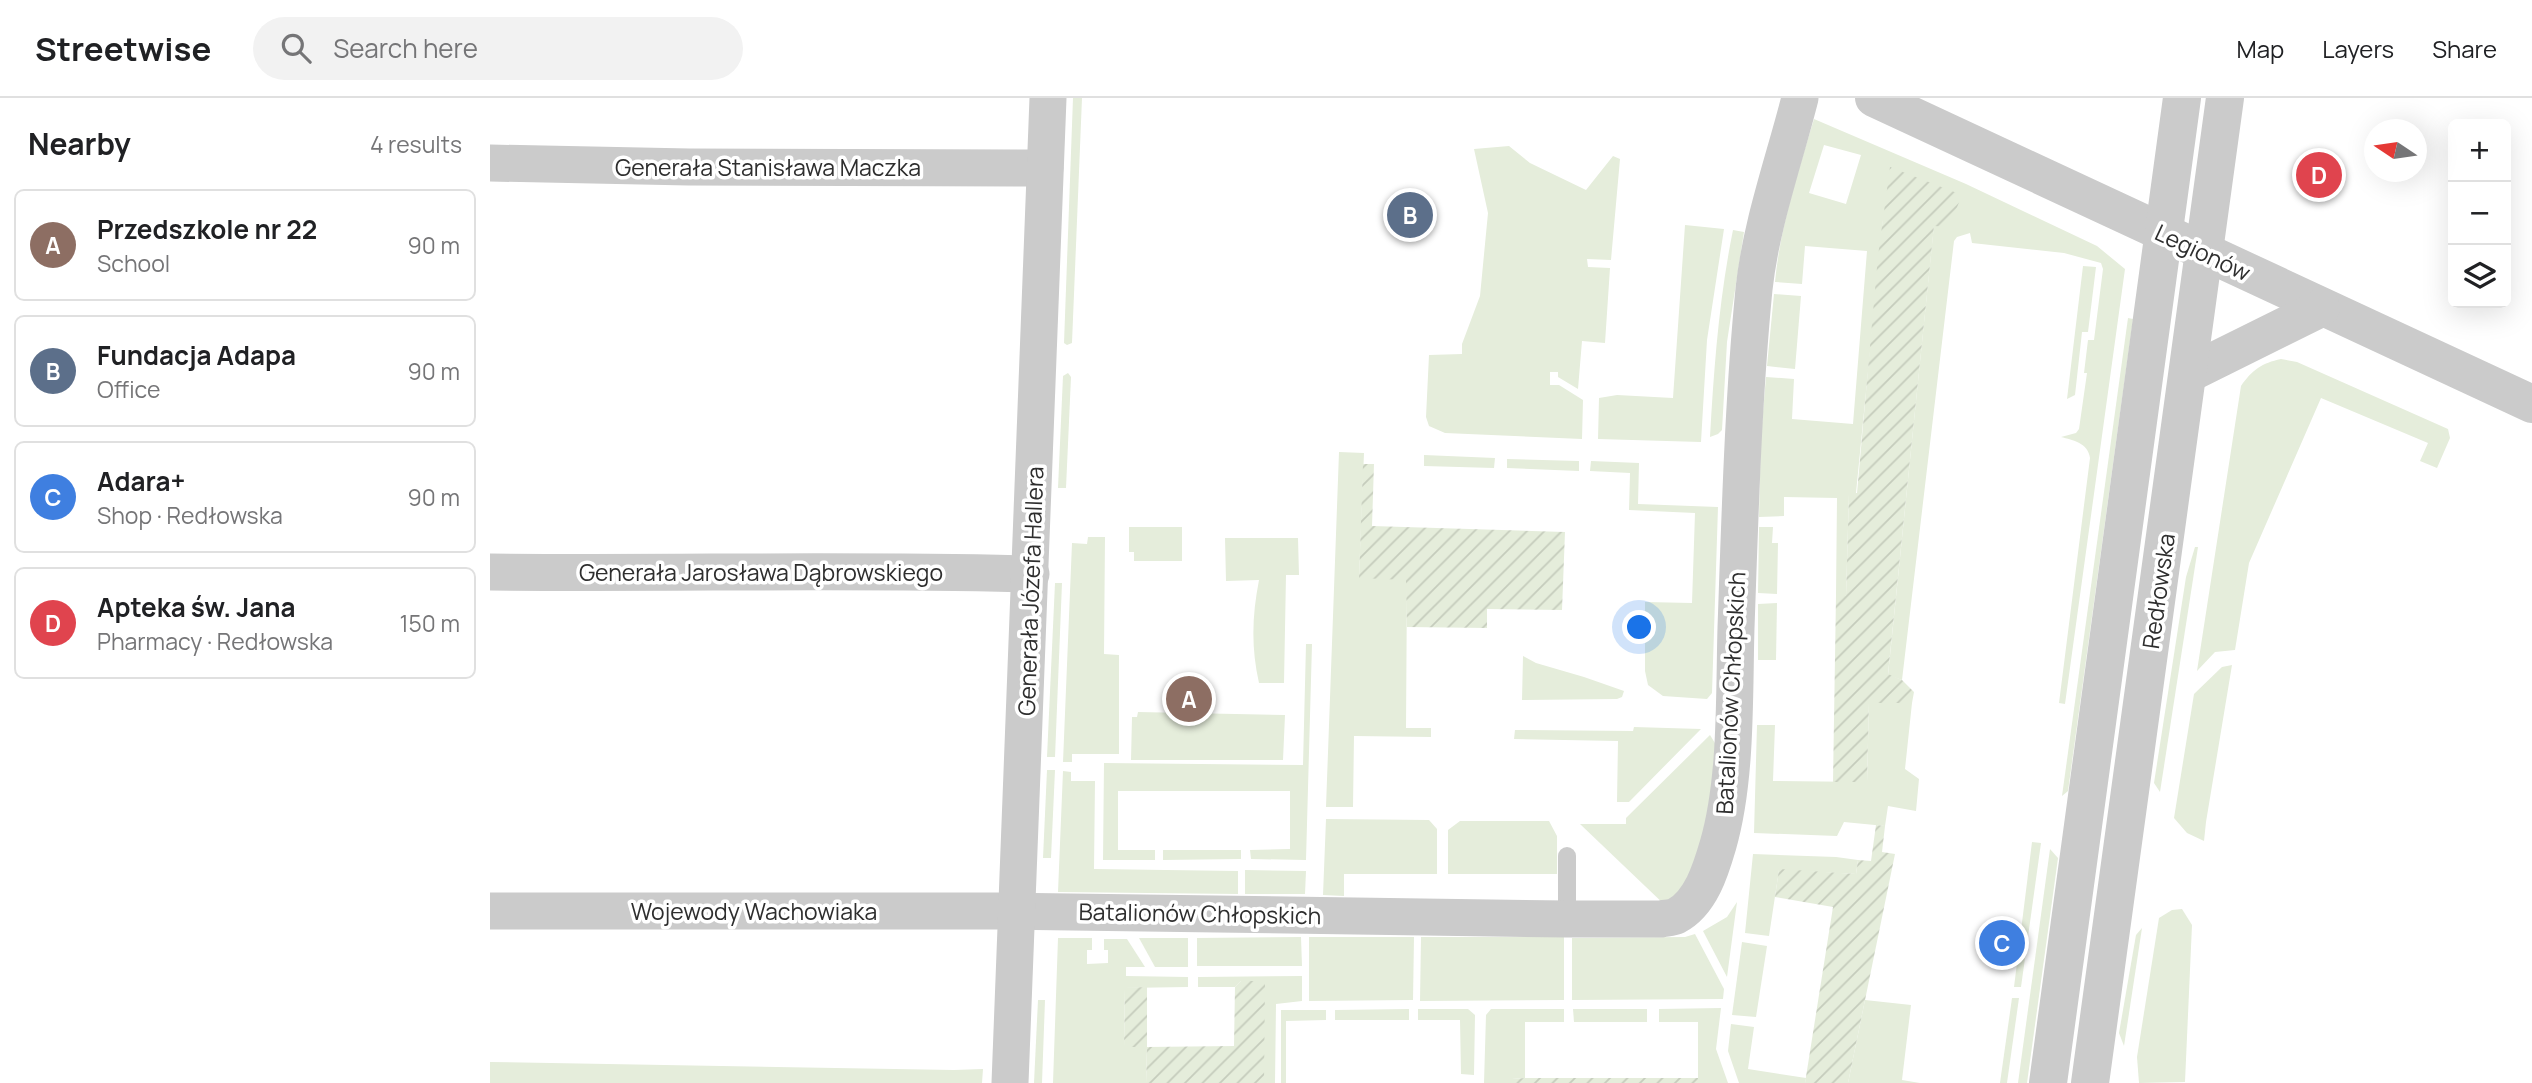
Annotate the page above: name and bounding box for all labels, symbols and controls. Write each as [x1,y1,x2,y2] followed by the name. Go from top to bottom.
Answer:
[253,17,743,80] search box
[35,26,211,71] text: Streetwise
[277,29,315,67] icon: search
[333,30,478,66] text: Search here
[2237,32,2284,65] text: Map
[2322,32,2394,65] text: Layers
[2432,32,2497,65] text: Share
[2364,119,2427,182] north arrow
[2448,119,2511,308] map controls
[2448,119,2511,182] button: +
[28,123,131,164] text: Nearby
[370,128,462,160] text: 4 results
[2296,149,2342,201] pin: D
[615,151,921,183] street label: Generała Stanisława Maczka
[2448,182,2511,245] button: −
[1387,189,1433,241] pin: B
[97,211,317,247] text: Przedszkole nr 22
[2150,216,2256,288] street label: Legionów
[45,229,61,261] text: A
[408,229,460,261] text: 90 m
[2448,245,2511,308] button: layers
[97,247,170,279] text: School
[97,337,296,373] text: Fundacja Adapa
[46,355,60,387] text: B
[408,355,460,387] text: 90 m
[97,373,160,405] text: Office
[97,463,185,499] text: Adara+
[1010,466,1050,716] street label: Generała Józefa Hallera
[45,481,62,513] text: C
[408,481,460,513] text: 90 m
[97,499,283,531] text: Shop · Redłowska
[2134,531,2182,651] street label: Redłowska
[579,556,943,588] street label: Generała Jarosława Dąbrowskiego
[1708,571,1752,815] street label: Batalionów Chłopskich
[97,589,295,625] text: Apteka św. Jana
[45,607,61,639] text: D
[400,607,460,639] text: 150 m
[1622,610,1656,644] your location
[97,625,333,657] text: Pharmacy · Redłowska
[1166,673,1212,725] pin: A
[631,895,877,927] street label: Wojewody Wachowiaka
[1078,895,1322,931] street label: Batalionów Chłopskich
[1979,917,2025,969] pin: C

